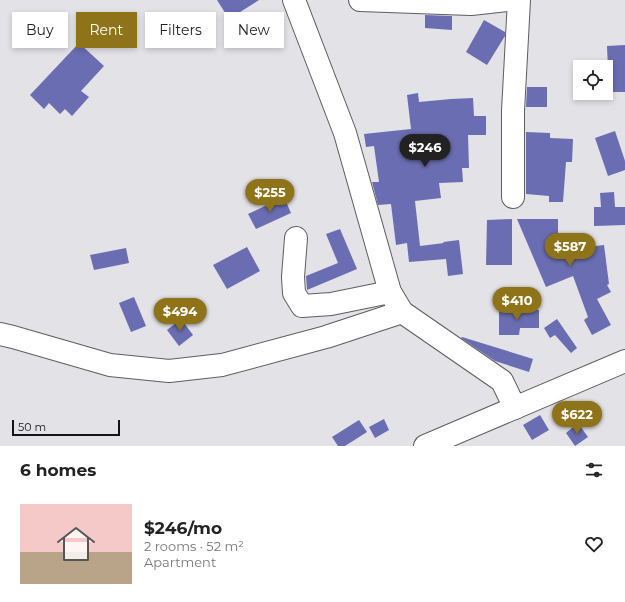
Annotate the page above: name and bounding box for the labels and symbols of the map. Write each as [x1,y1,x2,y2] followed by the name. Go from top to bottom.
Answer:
[401,134,449,168] pin: $246
[246,179,294,213] pin: $255
[546,233,594,267] pin: $587
[493,287,541,321] pin: $410
[156,298,204,332] pin: $494
[553,401,601,435] pin: $622
[12,418,120,437] scale bar

